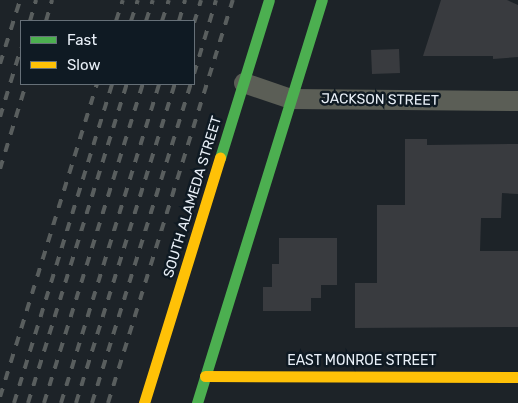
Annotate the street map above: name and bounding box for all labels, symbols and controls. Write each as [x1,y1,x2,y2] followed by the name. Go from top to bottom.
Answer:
[20,20,195,85] legend
[67,31,97,49] text: Fast
[67,56,100,74] text: Slow
[321,91,439,109] street label: JACKSON STREET
[160,114,226,280] street label: SOUTH ALAMEDA STREET
[287,353,437,369] street label: EAST MONROE STREET

